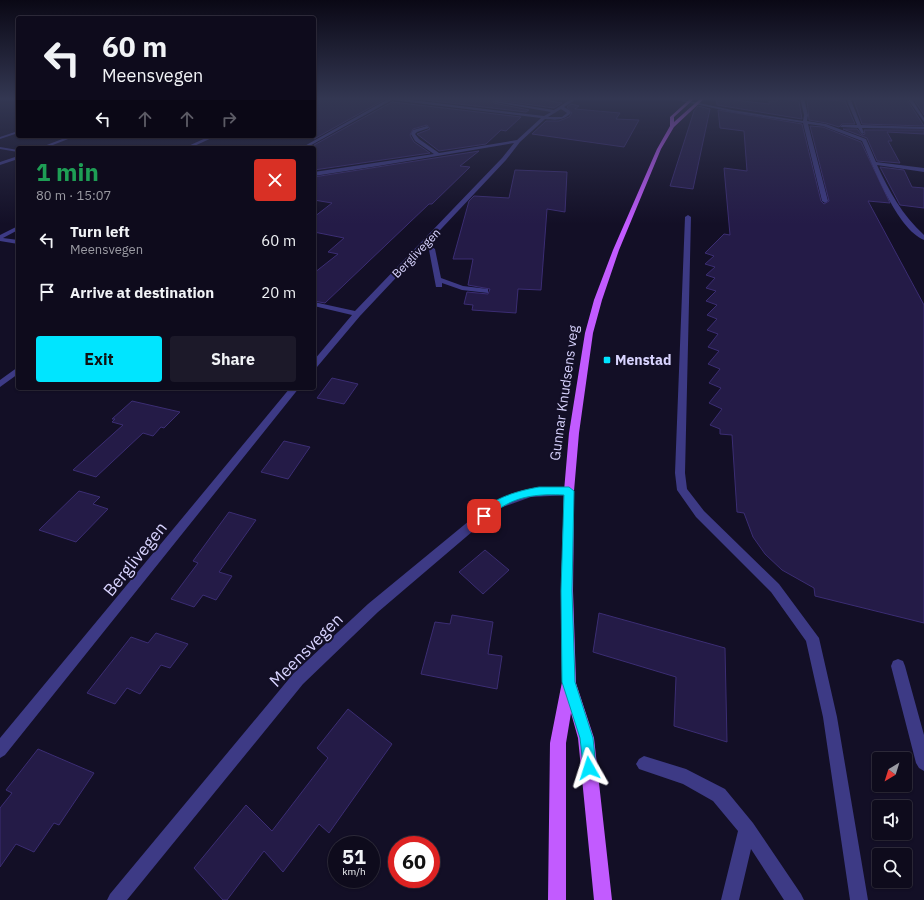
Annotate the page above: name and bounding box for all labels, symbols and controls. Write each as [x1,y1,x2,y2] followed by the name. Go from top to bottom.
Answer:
[102,28,167,65] text: 60 m
[36,32,88,84] icon: left
[102,64,203,87] text: Meensvegen
[92,108,114,130] icon: left
[134,108,156,130] icon: ahead
[176,108,198,130] icon: ahead
[218,108,240,130] icon: right
[36,156,99,188] text: 1 min
[254,159,296,201] button: close
[36,187,111,204] text: 80 m · 15:07
[70,222,130,241] text: Turn left
[389,225,443,281] street label: Berglivegen
[36,229,58,251] icon: left
[261,231,296,250] text: 60 m
[70,241,143,258] text: Meensvegen
[36,281,58,303] icon: arrive
[70,283,214,302] text: Arrive at destination
[261,283,296,302] text: 20 m
[546,323,583,462] street label: Gunnar Knudsens veg
[36,336,162,382] button: Exit
[170,336,296,382] button: Share
[615,351,671,369] place label: Menstad
[602,355,612,365] marker: Menstad
[467,499,501,533] pin
[473,505,495,527] icon: arrive
[98,517,172,601] street label: Berglivegen
[264,608,348,692] street label: Meensvegen
[568,747,610,789] position arrow
[872,752,912,792] north arrow
[872,752,912,888] map controls
[872,800,912,840] button: sound
[388,836,440,888] speed limit sign: 60
[342,843,366,870] text: 51
[872,848,912,888] button: search
[342,865,366,878] text: km/h

